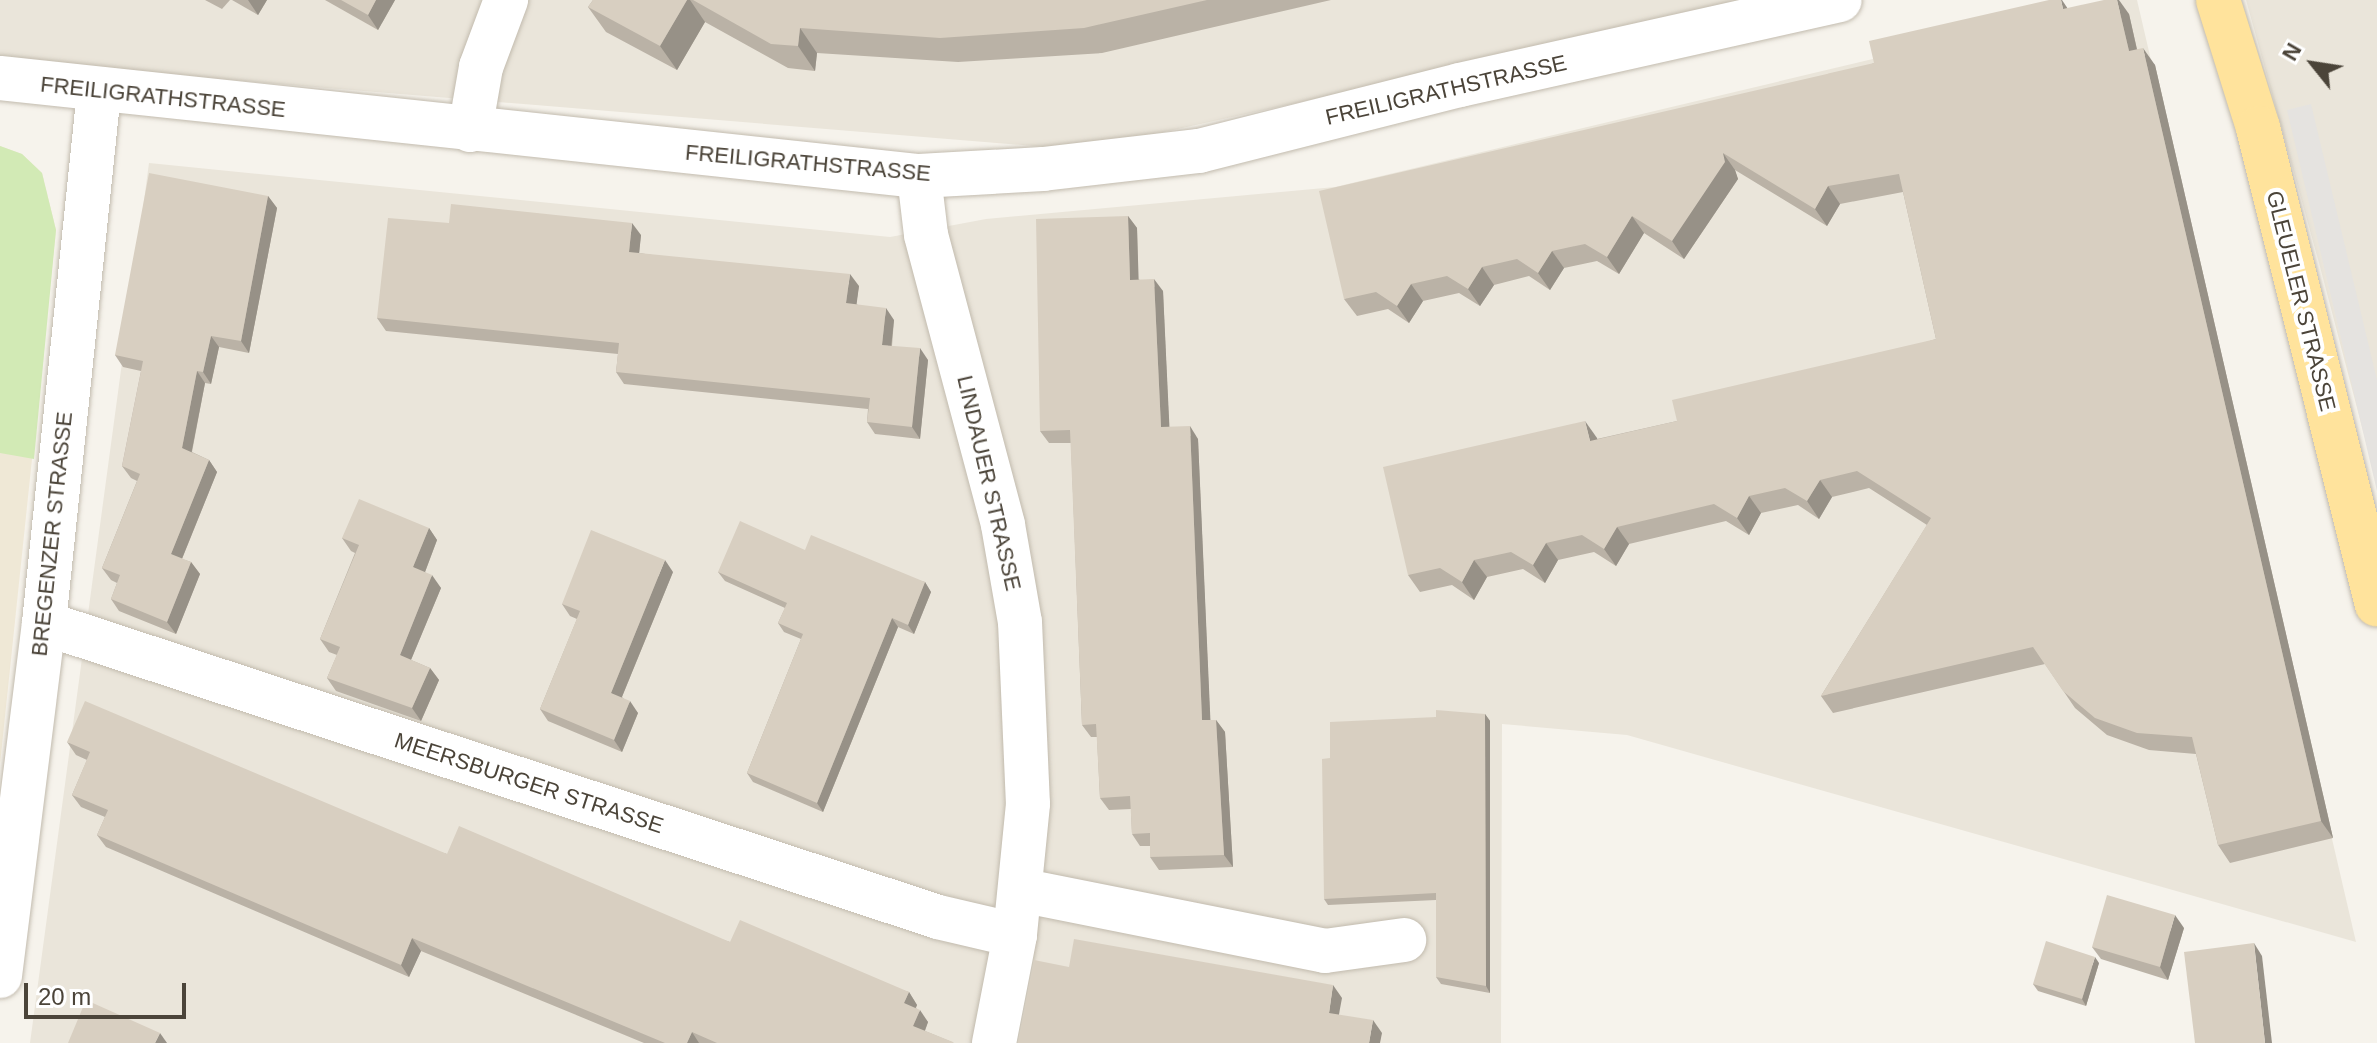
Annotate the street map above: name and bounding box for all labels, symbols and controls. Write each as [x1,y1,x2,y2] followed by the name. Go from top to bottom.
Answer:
[2273,24,2353,104] north arrow
[2277,39,2307,65] text: N
[1323,49,1569,131] street label: FREILIGRATHSTRASSE
[39,71,287,123] street label: FREILIGRATHSTRASSE
[684,139,932,187] street label: FREILIGRATHSTRASSE
[2261,188,2341,414] street label: GLEUELER STRASSE
[951,373,1027,593] street label: LINDAUER STRASSE
[26,410,78,658] street label: BREGENZER STRASSE
[391,727,667,839] street label: MEERSBURGER STRASSE
[28,967,190,1017] scale bar
[38,983,91,1010] text: 20 m

